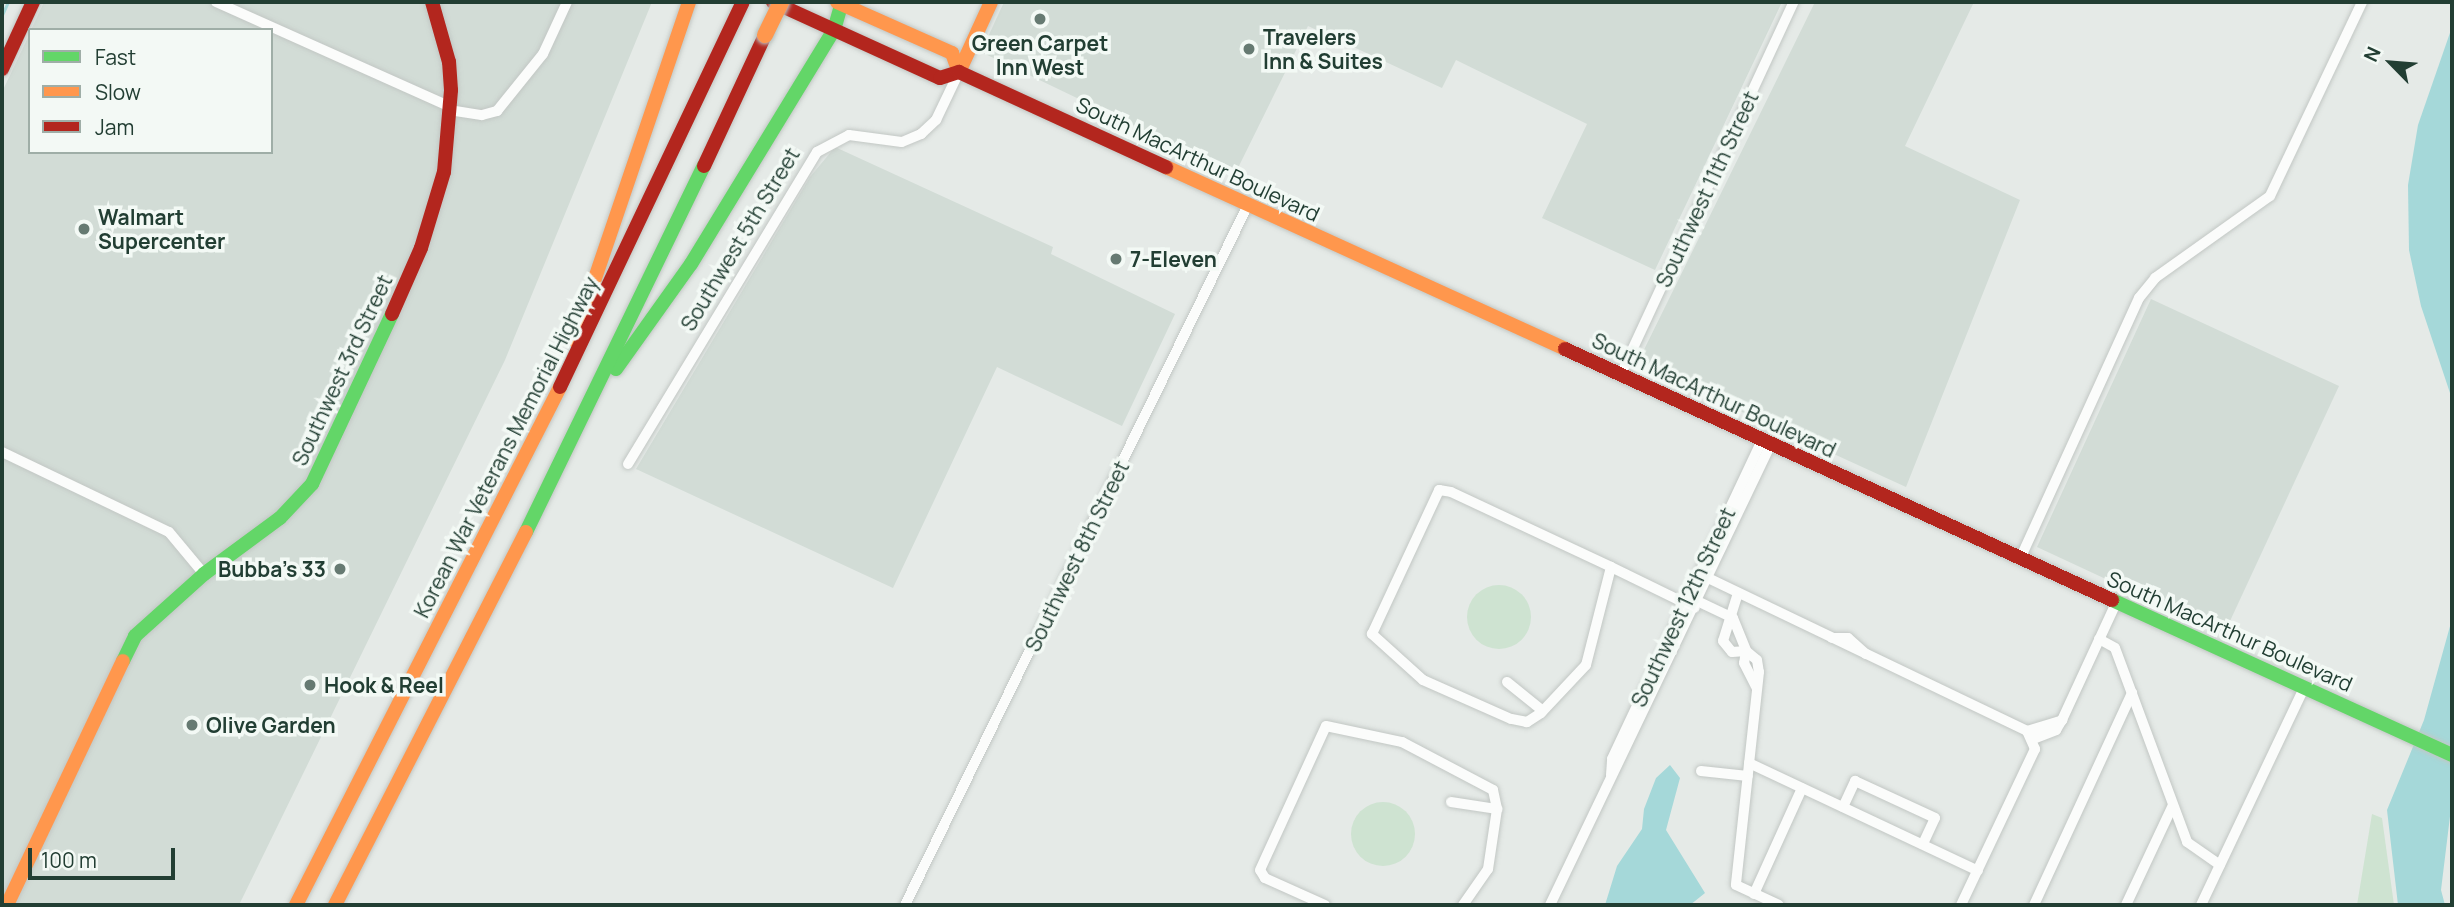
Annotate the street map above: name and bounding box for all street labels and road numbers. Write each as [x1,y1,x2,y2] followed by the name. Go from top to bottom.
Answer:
[1650,87,1764,291] street label: Southwest 11th Street
[1072,91,1324,227] street label: South MacArthur Boulevard
[675,143,805,335] street label: Southwest 5th Street
[287,271,397,469] street label: Southwest 3rd Street
[409,272,603,622] street label: Korean War Veterans Memorial Highway
[1588,327,1840,463] street label: South MacArthur Boulevard
[1020,456,1134,656] street label: Southwest 8th Street
[1626,503,1740,711] street label: Southwest 12th Street
[2103,565,2357,697] street label: South MacArthur Boulevard

